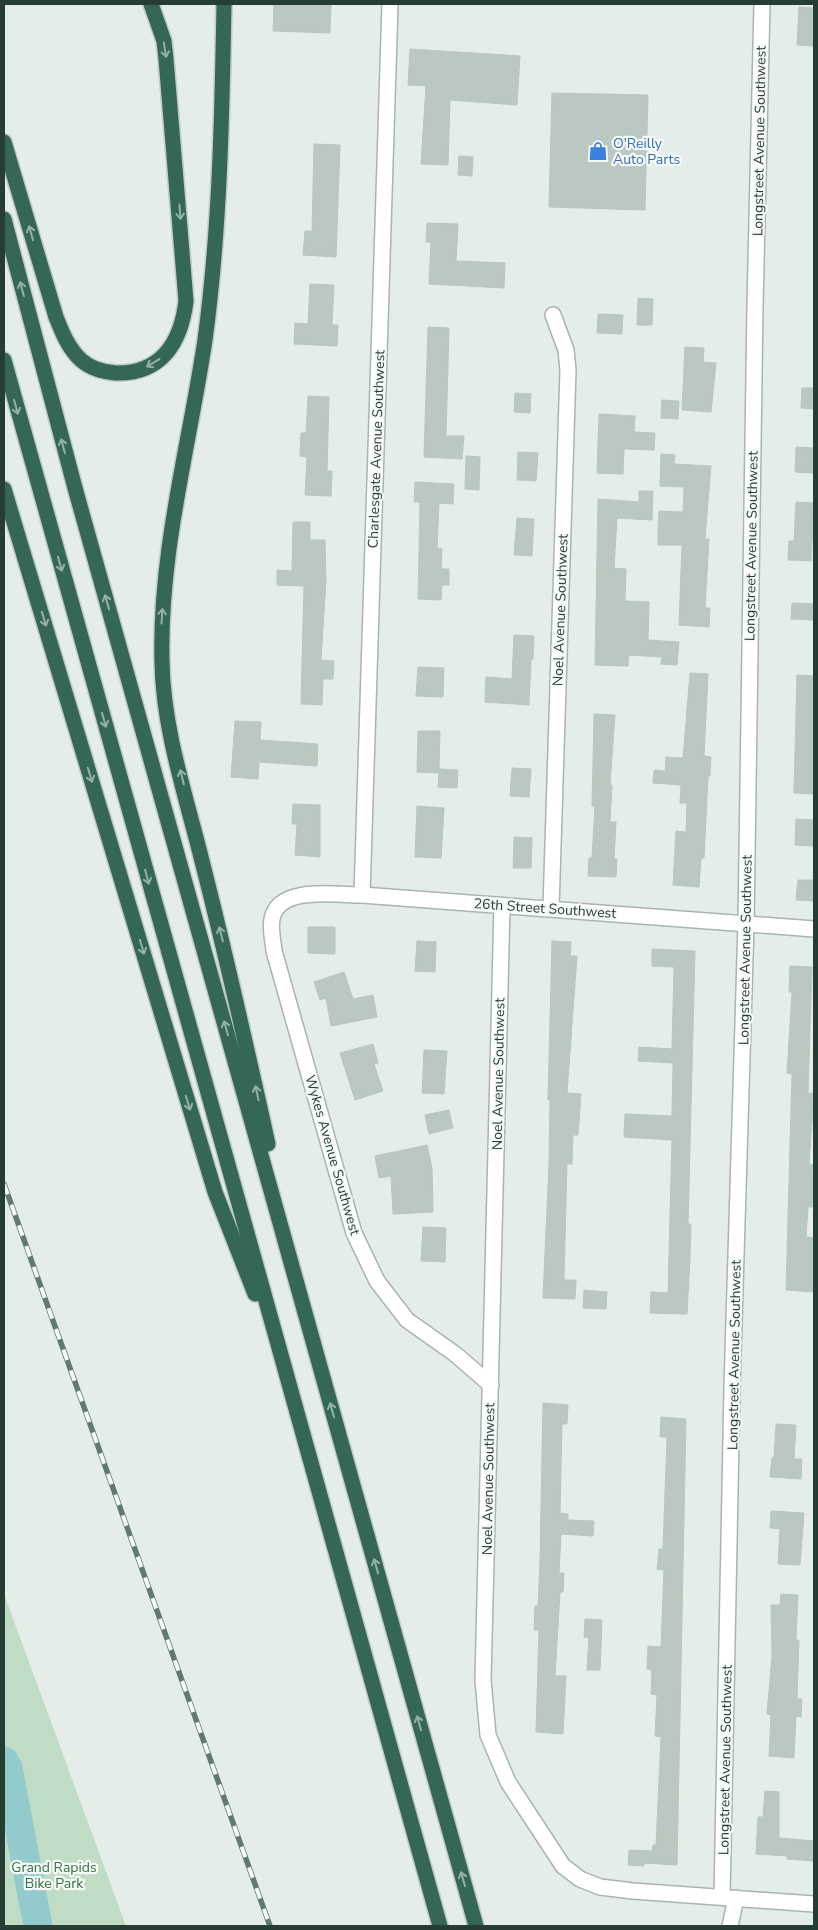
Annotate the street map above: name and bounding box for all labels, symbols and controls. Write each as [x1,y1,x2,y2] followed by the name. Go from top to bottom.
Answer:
[160,42,170,58] one-way arrow
[748,46,771,236] street label: Longstreet Avenue Southwest
[613,134,680,169] place label: O'Reilly Auto Parts
[587,140,609,162] shop icon: O'Reilly Auto Parts
[175,204,184,220] one-way arrow
[26,226,36,242] one-way arrow
[16,281,26,297] one-way arrow
[364,349,389,549] street label: Charlesgate Avenue Southwest
[146,358,161,368] one-way arrow
[12,399,22,415] one-way arrow
[58,438,68,454] one-way arrow
[740,451,763,641] street label: Longstreet Avenue Southwest
[548,533,573,686] street label: Noel Avenue Southwest
[56,555,66,571] one-way arrow
[102,595,111,611] one-way arrow
[158,608,167,624] one-way arrow
[40,611,50,627] one-way arrow
[100,712,109,728] one-way arrow
[86,767,96,783] one-way arrow
[177,769,186,785] one-way arrow
[734,855,757,1045] street label: Longstreet Avenue Southwest
[143,868,153,884] one-way arrow
[473,894,617,923] street label: 26th Street Southwest
[216,927,225,943] one-way arrow
[137,939,147,955] one-way arrow
[488,998,509,1150] street label: Noel Avenue Southwest
[220,1021,230,1037] one-way arrow
[301,1073,365,1238] street label: Wykes Avenue Southwest
[251,1085,261,1101] one-way arrow
[184,1095,194,1111] one-way arrow
[723,1260,746,1450] street label: Longstreet Avenue Southwest
[327,1402,337,1418] one-way arrow
[478,1403,499,1555] street label: Noel Avenue Southwest
[371,1559,380,1575] one-way arrow
[714,1665,737,1855] street label: Longstreet Avenue Southwest
[414,1715,424,1731] one-way arrow
[11,1858,97,1893] park label: Grand Rapids Bike Park
[458,1872,467,1888] one-way arrow

